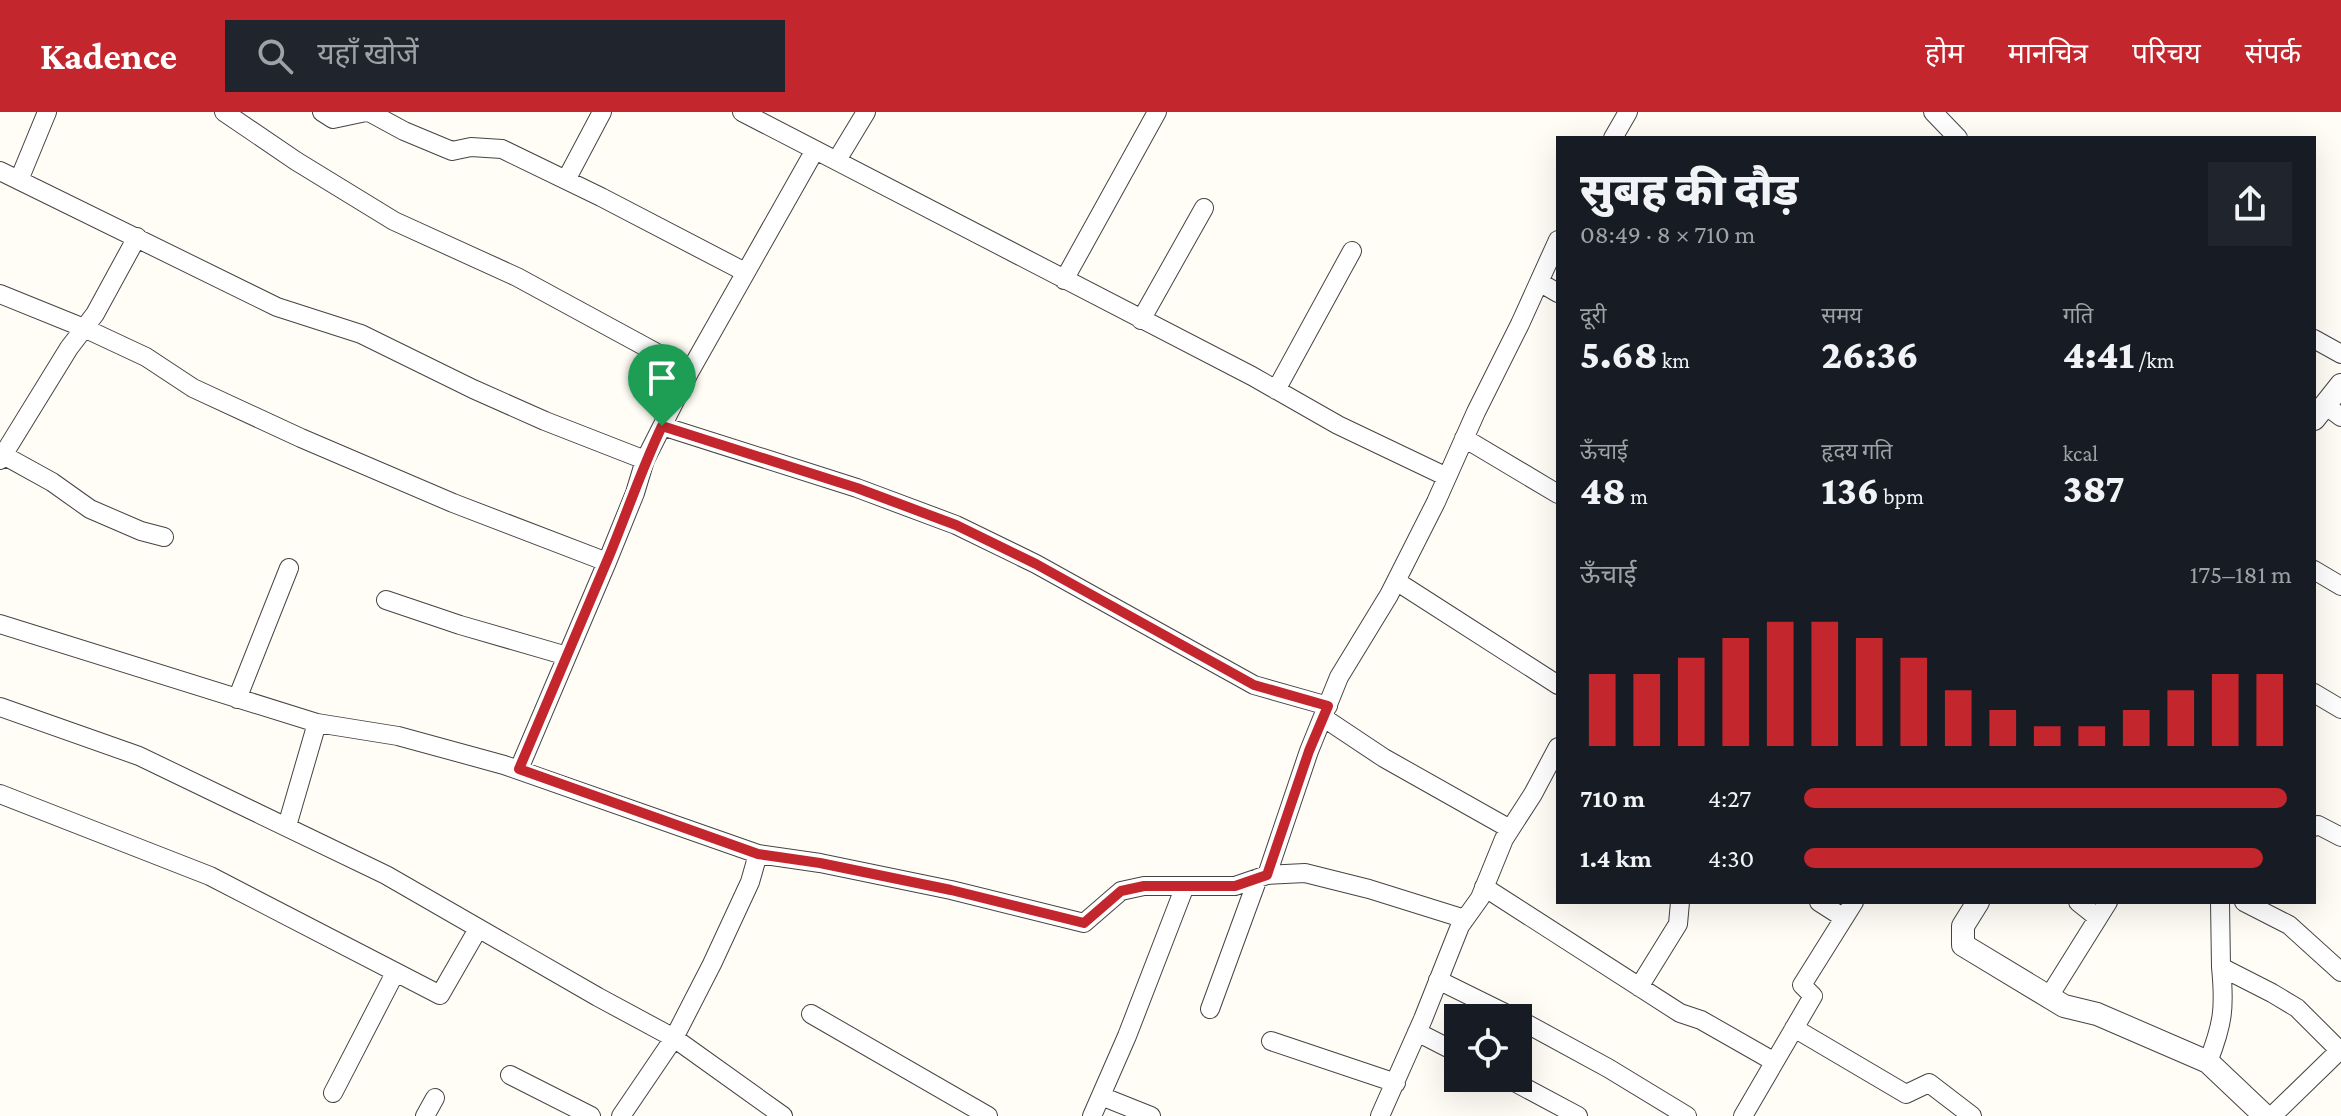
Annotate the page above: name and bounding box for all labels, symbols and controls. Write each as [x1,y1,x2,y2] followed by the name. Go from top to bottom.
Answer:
[225,20,785,92] search box
[253,34,297,78] icon: search
[40,35,177,77] text: Kadence
[317,37,419,70] text: यहाँ खोजें
[1925,38,1964,69] text: होम
[2008,38,2088,69] text: मानचित्र
[2132,38,2201,69] text: परिचय
[2245,38,2301,69] text: संपर्क
[2208,162,2292,246] button: share
[1580,166,1798,214] text: सुबह की दौड़
[1580,220,1755,249] text: 08:49 · 8 × 710 m
[1580,303,1606,328] text: दूरी
[1821,303,1862,328] text: समय
[2063,303,2093,328] text: गति
[1580,332,1658,377] text: 5.68
[1821,332,1919,377] text: 26:36
[2063,332,2134,377] text: 4:41
[628,344,696,426] pin
[1658,348,1690,373] text: km
[2134,348,2174,373] text: /km
[640,356,684,400] icon: arrive
[1580,439,1628,464] text: ऊँचाई
[1821,439,1893,464] text: हृदय गति
[2063,441,2098,466] text: kcal
[2063,466,2125,511] text: 387
[1580,468,1626,513] text: 48
[1821,468,1879,513] text: 136
[1626,484,1648,509] text: m
[1879,484,1924,509] text: bpm
[1580,560,1636,589] text: ऊँचाई
[2190,560,2292,589] text: 175–181 m
[1580,784,1645,813] text: 710 m
[1708,784,1751,813] text: 4:27
[1580,844,1652,873] text: 1.4 km
[1708,844,1754,873] text: 4:30
[1444,1004,1532,1092] map controls
[1444,1004,1532,1092] button: locate

